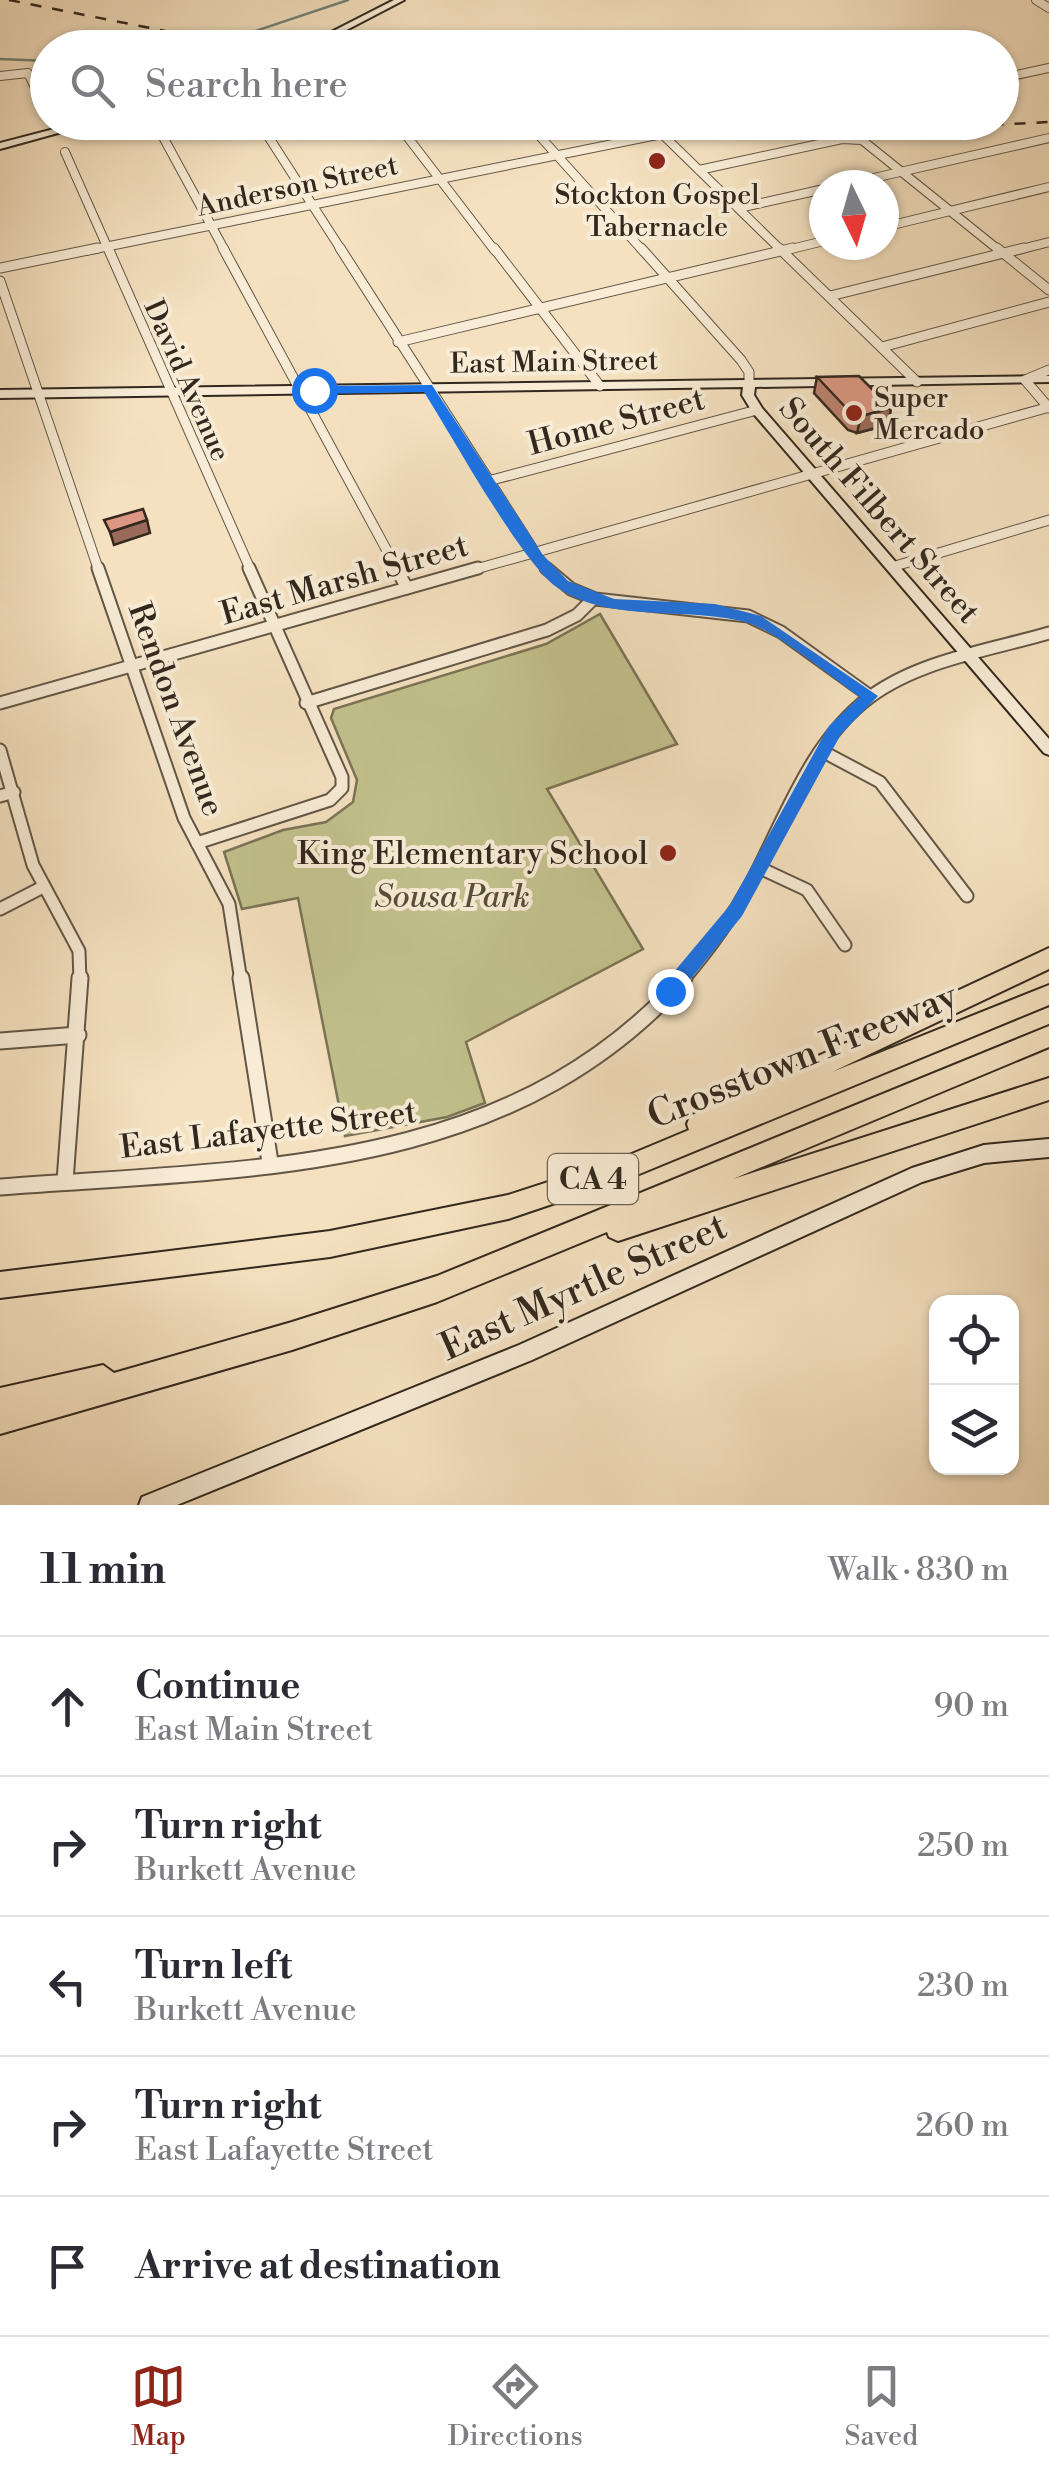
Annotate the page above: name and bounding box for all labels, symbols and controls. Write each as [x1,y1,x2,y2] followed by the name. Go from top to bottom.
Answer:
[30,30,1019,140] search box
[65,58,120,113] icon: search
[145,62,348,109] text: Search here
[193,148,401,225] street label: Anderson Street
[646,150,668,172] marker: Stockton Gospel Tabernacle
[809,170,899,260] north arrow
[554,178,760,245] place label: Stockton Gospel Tabernacle
[135,295,238,467] street label: David Avenue
[450,343,659,382] street label: East Main Street
[292,368,338,414] route start
[524,379,709,465] street label: Home Street
[874,381,985,448] place label: Super Mercado
[770,389,988,632] street label: South Filbert Street
[843,402,865,424] marker: Super Mercado
[216,526,473,634] street label: East Marsh Street
[119,597,233,822] street label: Rendon Avenue
[297,834,649,874] place label: King Elementary School
[657,842,679,864] marker: King Elementary School
[374,877,530,917] park label: Sousa Park
[648,969,694,1015] route end
[641,973,965,1140] street label: Crosstown Freeway
[117,1092,419,1168] street label: East Lafayette Street
[548,1154,638,1204] road number: CA 4
[433,1203,734,1372] street label: East Myrtle Street
[929,1295,1019,1475] map controls
[929,1295,1019,1385] button: locate
[929,1385,1019,1475] button: layers
[40,1544,166,1597] text: 11 min
[828,1550,1009,1590] text: Walk · 830 m
[135,1663,300,1710] text: Continue
[40,1679,95,1734] icon: ahead
[934,1686,1009,1726] text: 90 m
[135,1710,373,1750] text: East Main Street
[135,1803,321,1850] text: Turn right
[40,1819,95,1874] icon: right
[917,1826,1009,1866] text: 250 m
[135,1850,357,1890] text: Burkett Avenue
[135,1943,292,1990] text: Turn left
[40,1959,95,2014] icon: left
[917,1966,1009,2006] text: 230 m
[135,1990,357,2030] text: Burkett Avenue
[135,2083,321,2130] text: Turn right
[40,2099,95,2154] icon: right
[916,2106,1009,2146] text: 260 m
[135,2130,434,2170] text: East Lafayette Street
[40,2239,95,2294] icon: arrive
[135,2243,501,2290] text: Arrive at destination
[131,2359,186,2454] tab: Map
[448,2359,583,2454] tab: Directions
[845,2359,918,2454] tab: Saved

